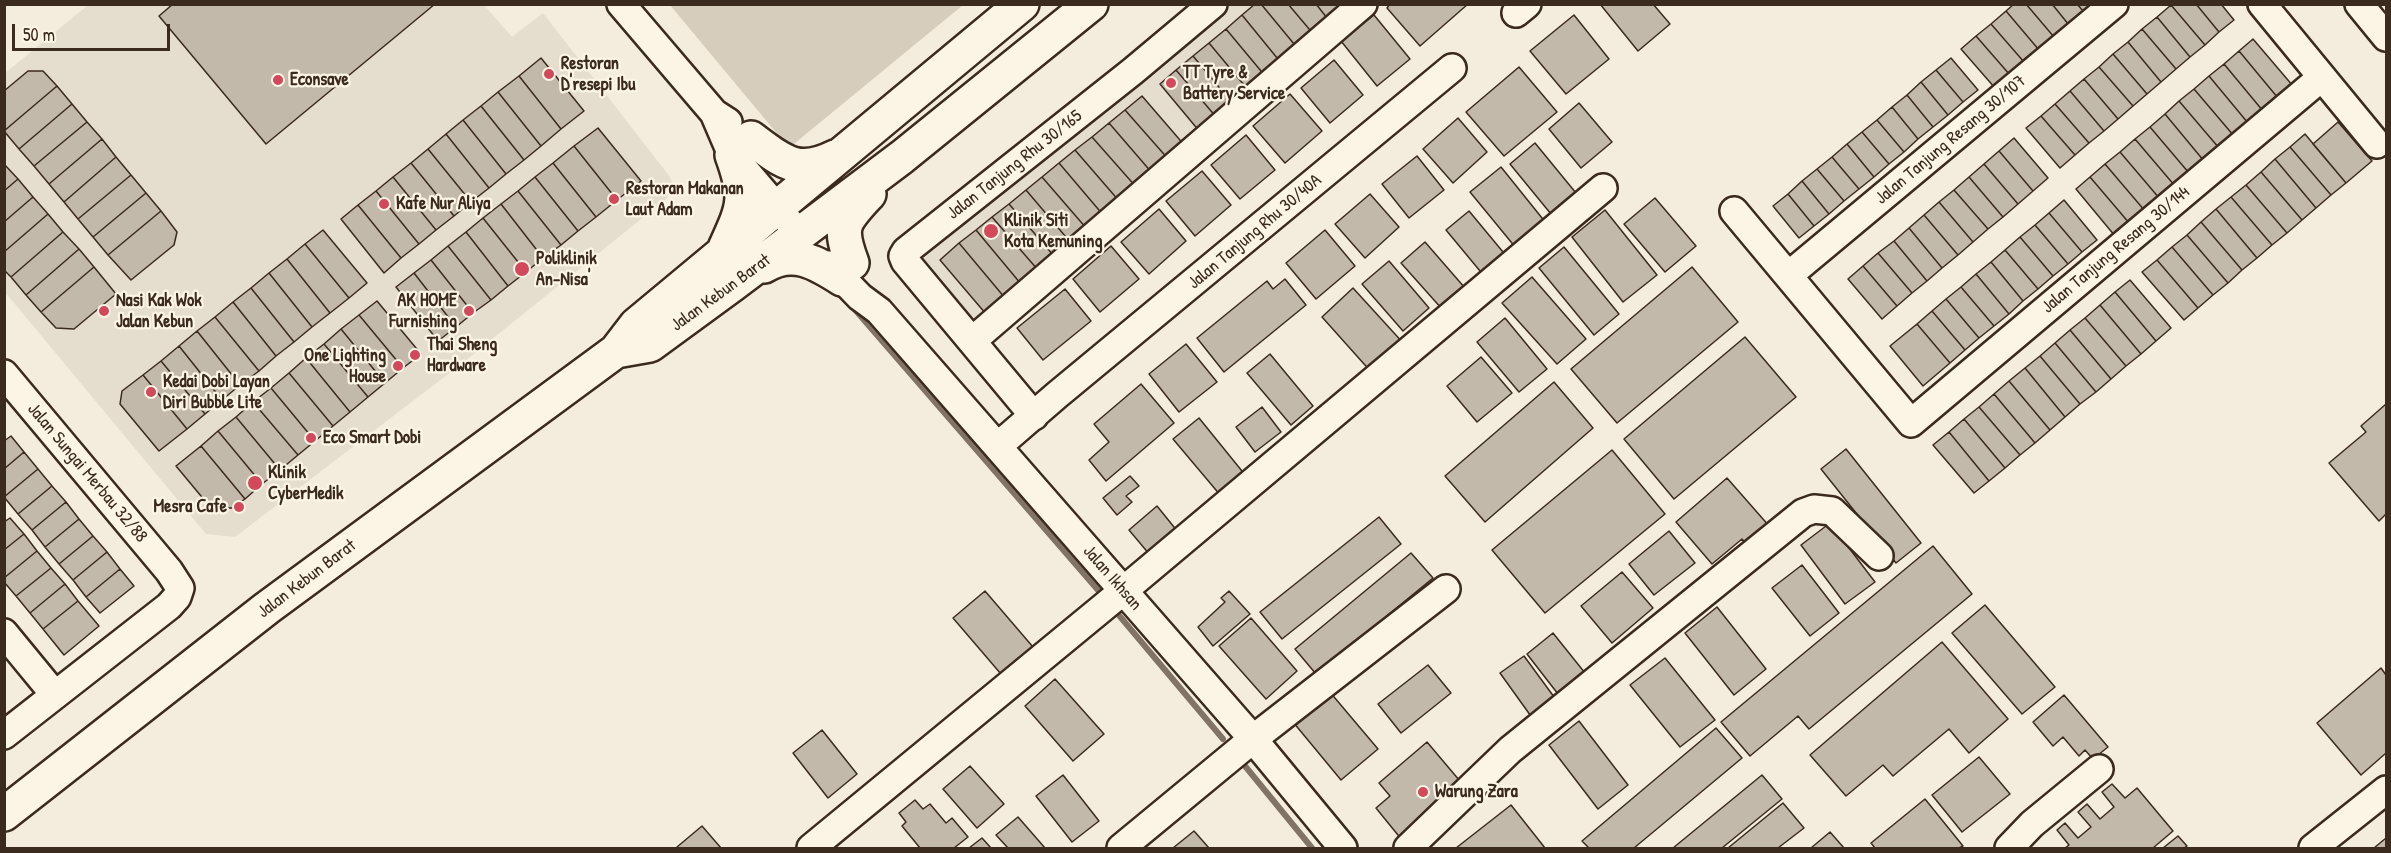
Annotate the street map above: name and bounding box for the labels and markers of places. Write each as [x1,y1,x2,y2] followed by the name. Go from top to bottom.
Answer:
[561,53,635,96] place label: Restoran D'resepi Ibu
[1183,62,1285,104] place label: TT Tyre & Battery Service
[542,67,556,81] marker: Restoran D'resepi Ibu
[290,69,349,91] place label: Econsave
[271,73,285,87] marker: Econsave
[1164,76,1178,90] marker: TT Tyre & Battery Service
[626,178,744,220] place label: Restoran Makanan Laut Adam
[607,192,621,206] marker: Restoran Makanan Laut Adam
[396,193,490,215] place label: Kafe Nur Aliya
[377,197,391,211] marker: Kafe Nur Aliya
[1004,210,1102,252] place label: Klinik Siti Kota Kemuning
[982,222,1000,240] marker: Klinik Siti Kota Kemuning
[536,248,597,290] place label: Poliklinik An-Nisa'
[513,260,531,278] marker: Poliklinik An-Nisa'
[116,290,202,332] place label: Nasi Kak Wok Jalan Kebun
[389,290,457,332] place label: AK HOME Furnishing
[97,304,111,318] marker: Nasi Kak Wok Jalan Kebun
[462,304,476,318] marker: AK HOME Furnishing
[427,334,497,376] place label: Thai Sheng Hardware
[304,345,386,388] place label: One Lighting House
[408,348,422,362] marker: Thai Sheng Hardware
[391,359,405,373] marker: One Lighting House
[163,371,270,413] place label: Kedai Dobi Layan Diri Bubble Lite
[144,385,158,399] marker: Kedai Dobi Layan Diri Bubble Lite
[323,427,421,449] place label: Eco Smart Dobi
[304,431,318,445] marker: Eco Smart Dobi
[268,462,343,504] place label: Klinik CyberMedik
[246,474,264,492] marker: Klinik CyberMedik
[154,496,227,518] place label: Mesra Cafe
[232,500,246,514] marker: Mesra Cafe
[1435,781,1518,803] place label: Warung Zara
[1416,785,1430,799] marker: Warung Zara

